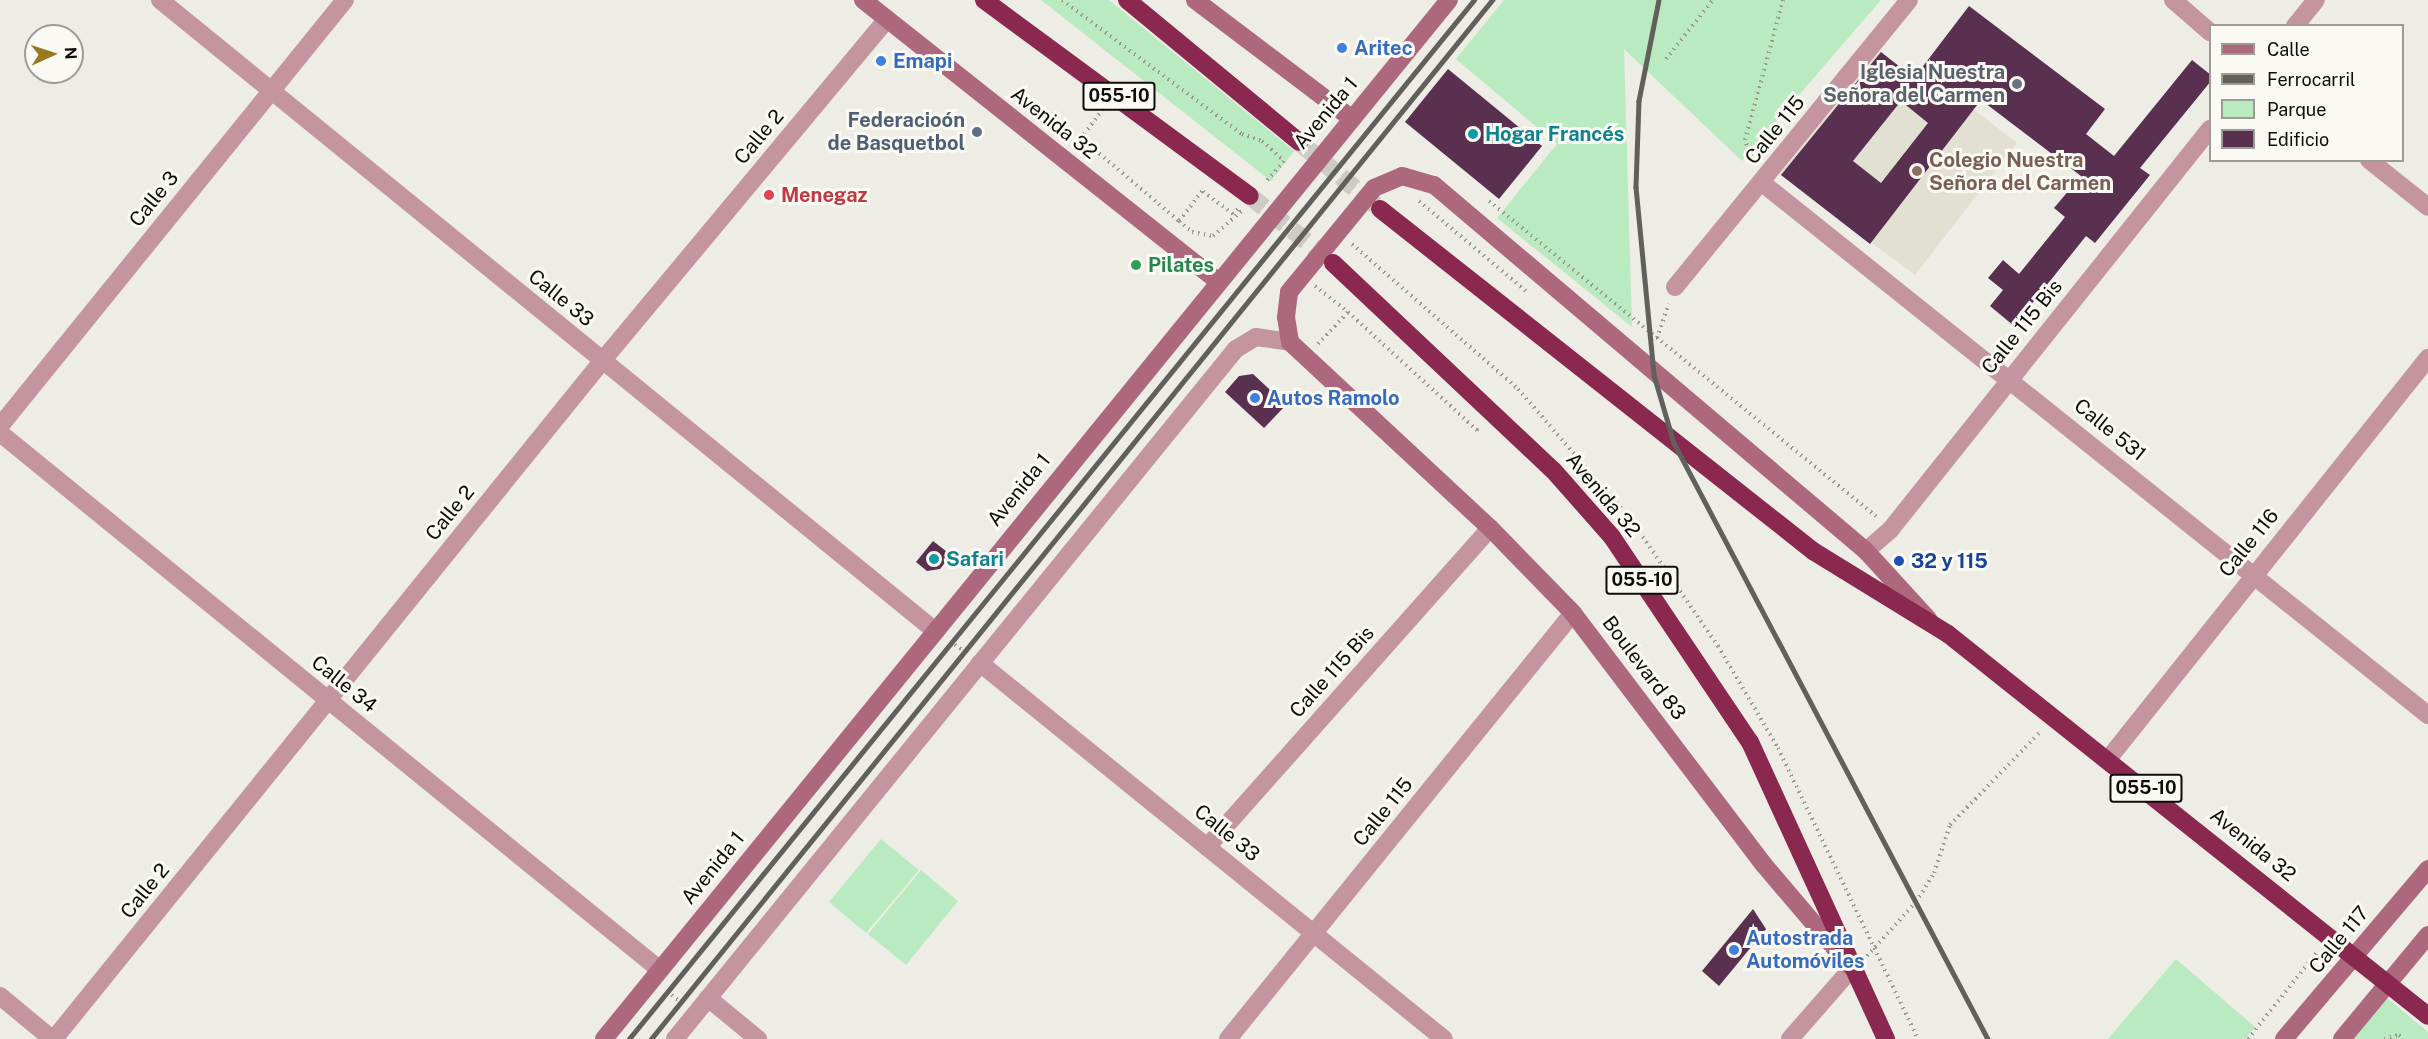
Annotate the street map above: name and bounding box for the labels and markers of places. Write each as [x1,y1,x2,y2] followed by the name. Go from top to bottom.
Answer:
[1354,36,1413,60] place label: Aritec
[1335,41,1349,55] marker: Aritec
[893,49,952,73] place label: Emapi
[874,54,888,68] marker: Emapi
[1823,60,2005,107] place label: Iglesia Nuestra Señora del Carmen
[2010,77,2024,91] marker: Iglesia Nuestra Señora del Carmen
[827,108,965,155] place label: Federacioón de Basquetbol
[1485,122,1624,146] place label: Hogar Francés
[970,125,984,139] marker: Federacioón de Basquetbol
[1466,127,1480,141] marker: Hogar Francés
[1929,148,2111,195] place label: Colegio Nuestra Señora del Carmen
[1910,164,1924,178] marker: Colegio Nuestra Señora del Carmen
[781,183,867,207] place label: Menegaz
[762,188,776,202] marker: Menegaz
[1148,253,1214,277] place label: Pilates
[1129,258,1143,272] marker: Pilates
[1267,386,1400,410] place label: Autos Ramolo
[1248,391,1262,405] marker: Autos Ramolo
[946,547,1004,571] place label: Safari
[1911,549,1988,573] place label: 32 y 115
[927,552,941,566] marker: Safari
[1892,554,1906,568] marker: 32 y 115
[1746,927,1865,974] place label: Autostrada Automóviles
[1727,943,1741,957] marker: Autostrada Automóviles

